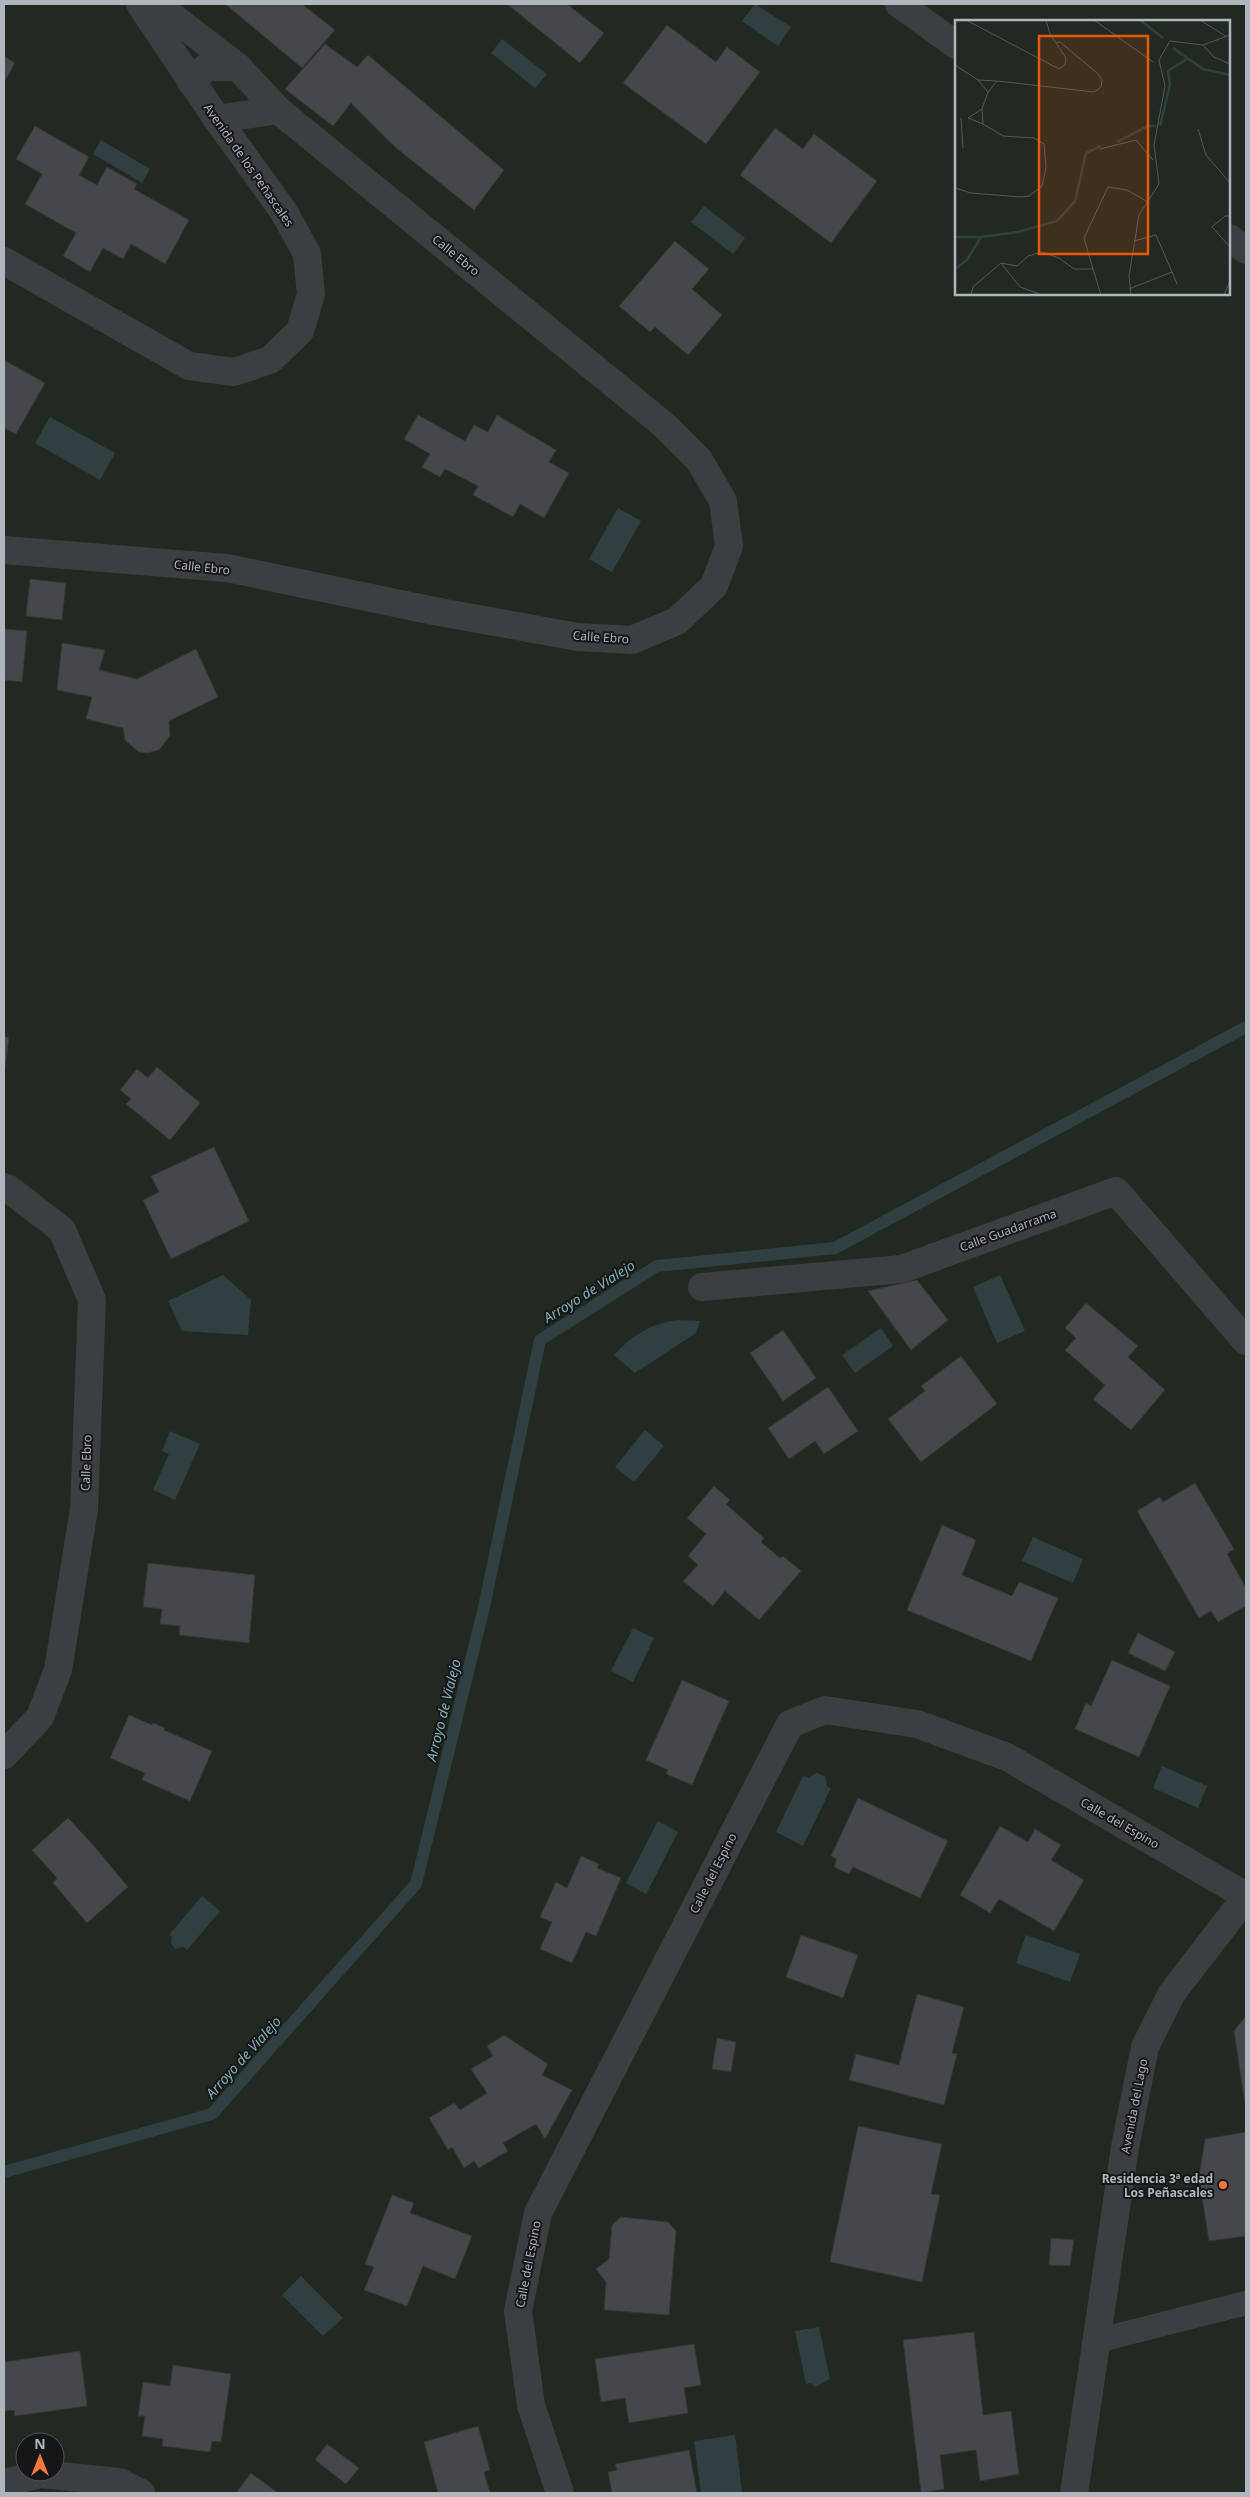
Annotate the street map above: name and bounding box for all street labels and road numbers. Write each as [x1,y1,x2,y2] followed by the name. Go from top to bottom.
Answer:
[200,100,298,230] street label: Avenida de los Peñascales
[429,231,483,279] street label: Calle Ebro
[173,556,231,578] street label: Calle Ebro
[572,627,630,647] street label: Calle Ebro
[957,1205,1059,1255] street label: Calle Guadarrama
[77,1435,95,1491] street label: Calle Ebro
[1077,1794,1163,1852] street label: Calle del Espino
[685,1830,741,1916] street label: Calle del Espino
[1116,2057,1152,2155] street label: Avenida del Lago
[511,2219,545,2309] street label: Calle del Espino

